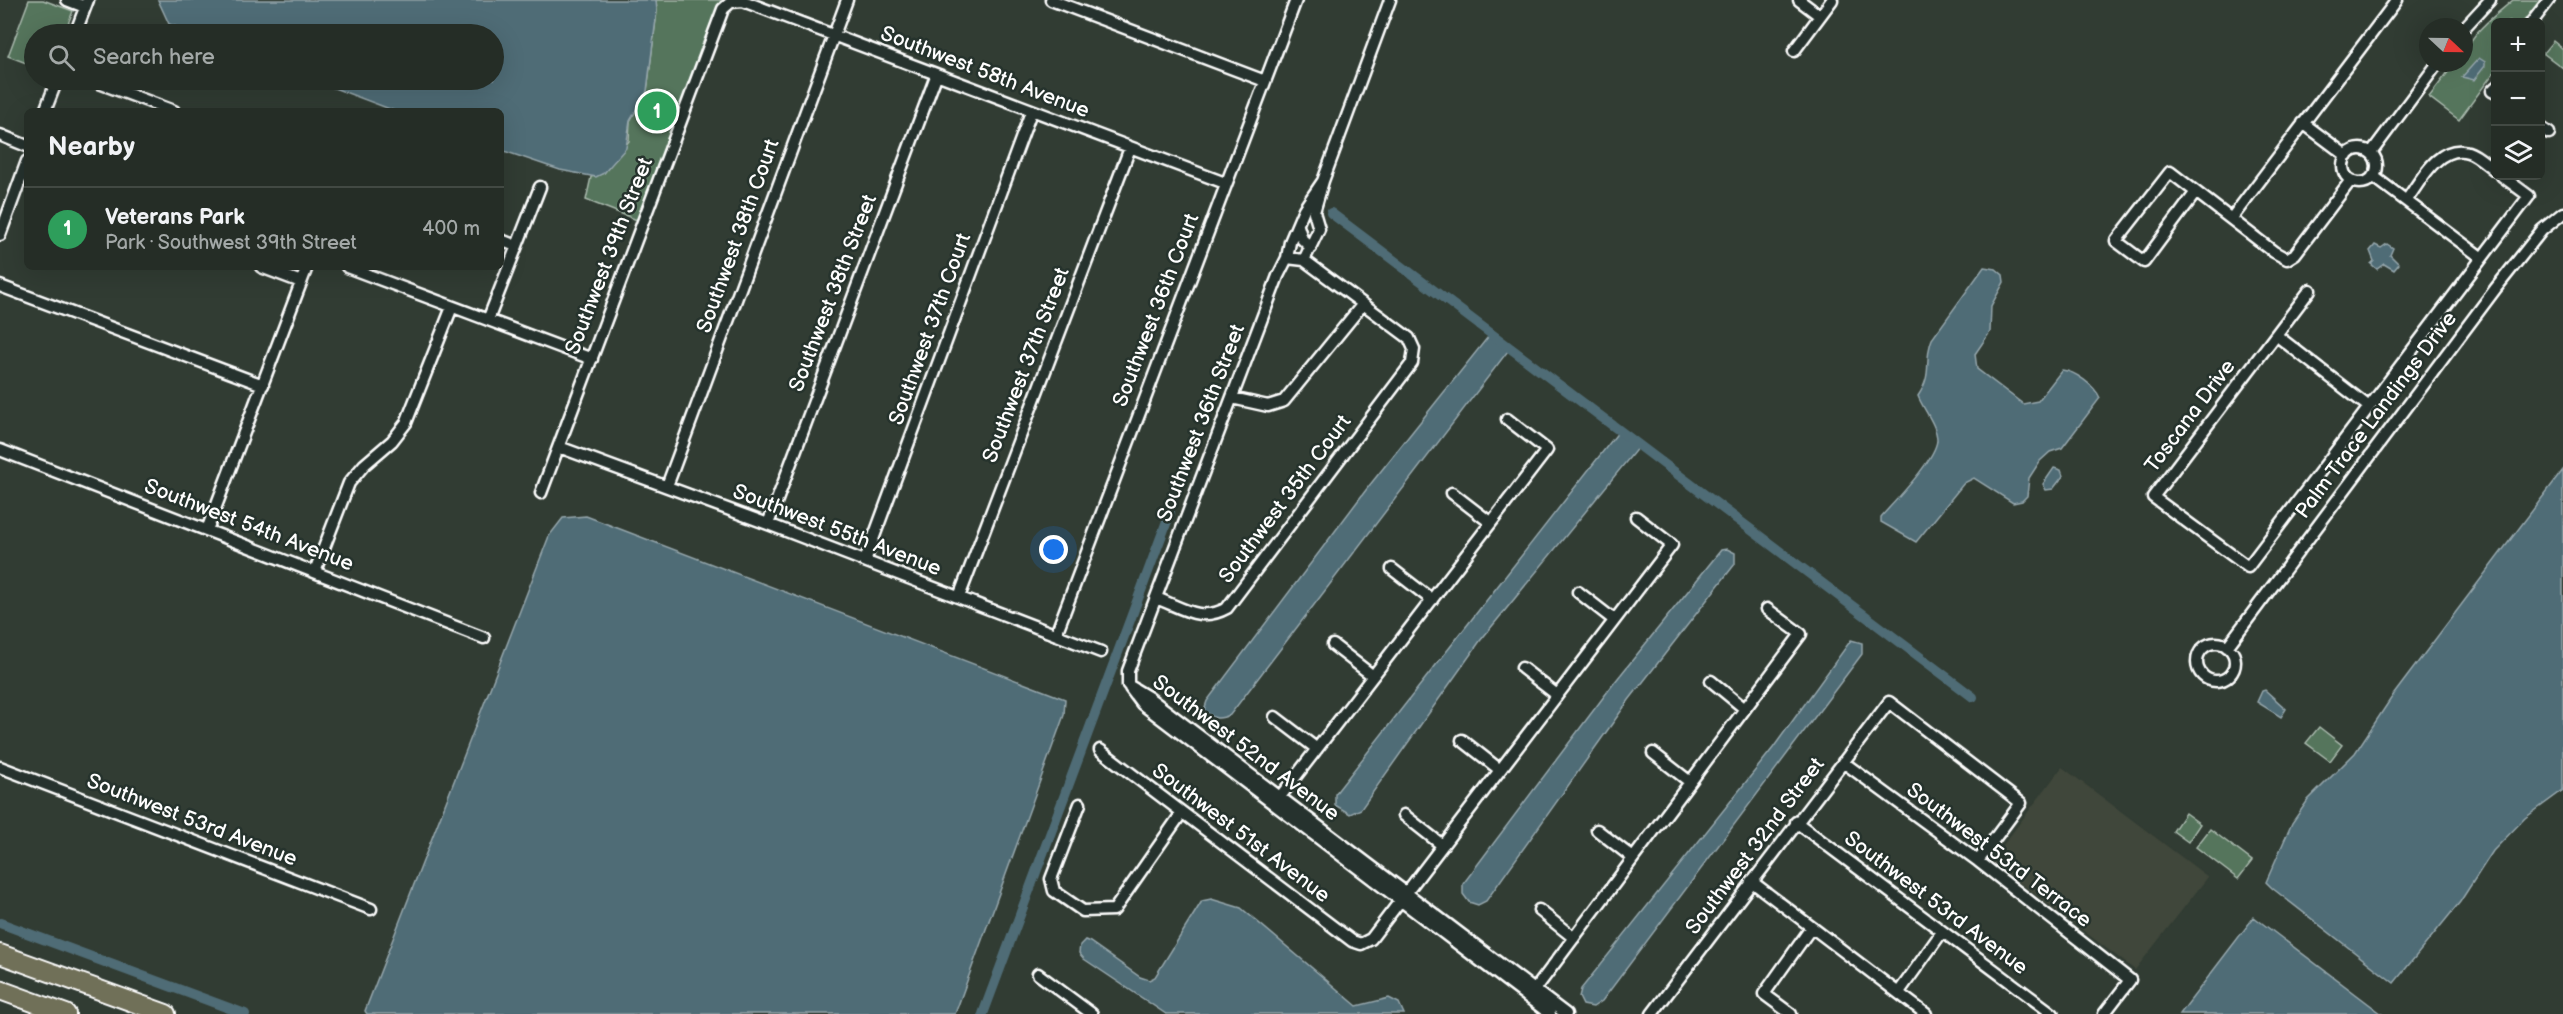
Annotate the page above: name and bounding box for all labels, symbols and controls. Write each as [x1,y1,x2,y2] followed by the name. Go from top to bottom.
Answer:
[2419,18,2473,72] north arrow
[2491,18,2545,180] map controls
[2491,18,2545,72] button: +
[877,21,1093,123] street label: Southwest 58th Avenue
[24,24,504,90] search box
[45,41,78,74] icon: search
[93,44,215,71] text: Search here
[2491,72,2545,126] button: −
[638,88,676,134] pin: 1
[2491,126,2545,180] button: layers
[48,132,135,163] text: Nearby
[691,135,785,336] street label: Southwest 38th Court
[560,153,658,358] street label: Southwest 39th Street
[784,190,882,395] street label: Southwest 38th Street
[105,204,245,231] text: Veterans Park
[1108,209,1205,410] street label: Southwest 36th Court
[63,217,72,241] text: 1
[422,217,480,241] text: 400 m
[884,229,977,428] street label: Southwest 37th Court
[105,231,357,255] text: Park · Southwest 39th Street
[977,263,1075,466] street label: Southwest 37th Street
[2290,307,2462,523] street label: Palm Trace Landings Drive
[1152,320,1250,525] street label: Southwest 36th Street
[2140,355,2240,477] street label: Toscana Drive
[1214,409,1357,588] street label: Southwest 35th Court
[141,474,357,576] street label: Southwest 54th Avenue
[729,479,945,581] street label: Southwest 55th Avenue
[1039,535,1068,564] your location
[1148,670,1344,826] street label: Southwest 52nd Avenue
[1680,752,1830,939] street label: Southwest 32nd Street
[1147,758,1335,908] street label: Southwest 51st Avenue
[83,768,301,872] street label: Southwest 53rd Avenue
[1902,777,2096,933] street label: Southwest 53rd Terrace
[1839,826,2033,980] street label: Southwest 53rd Avenue

